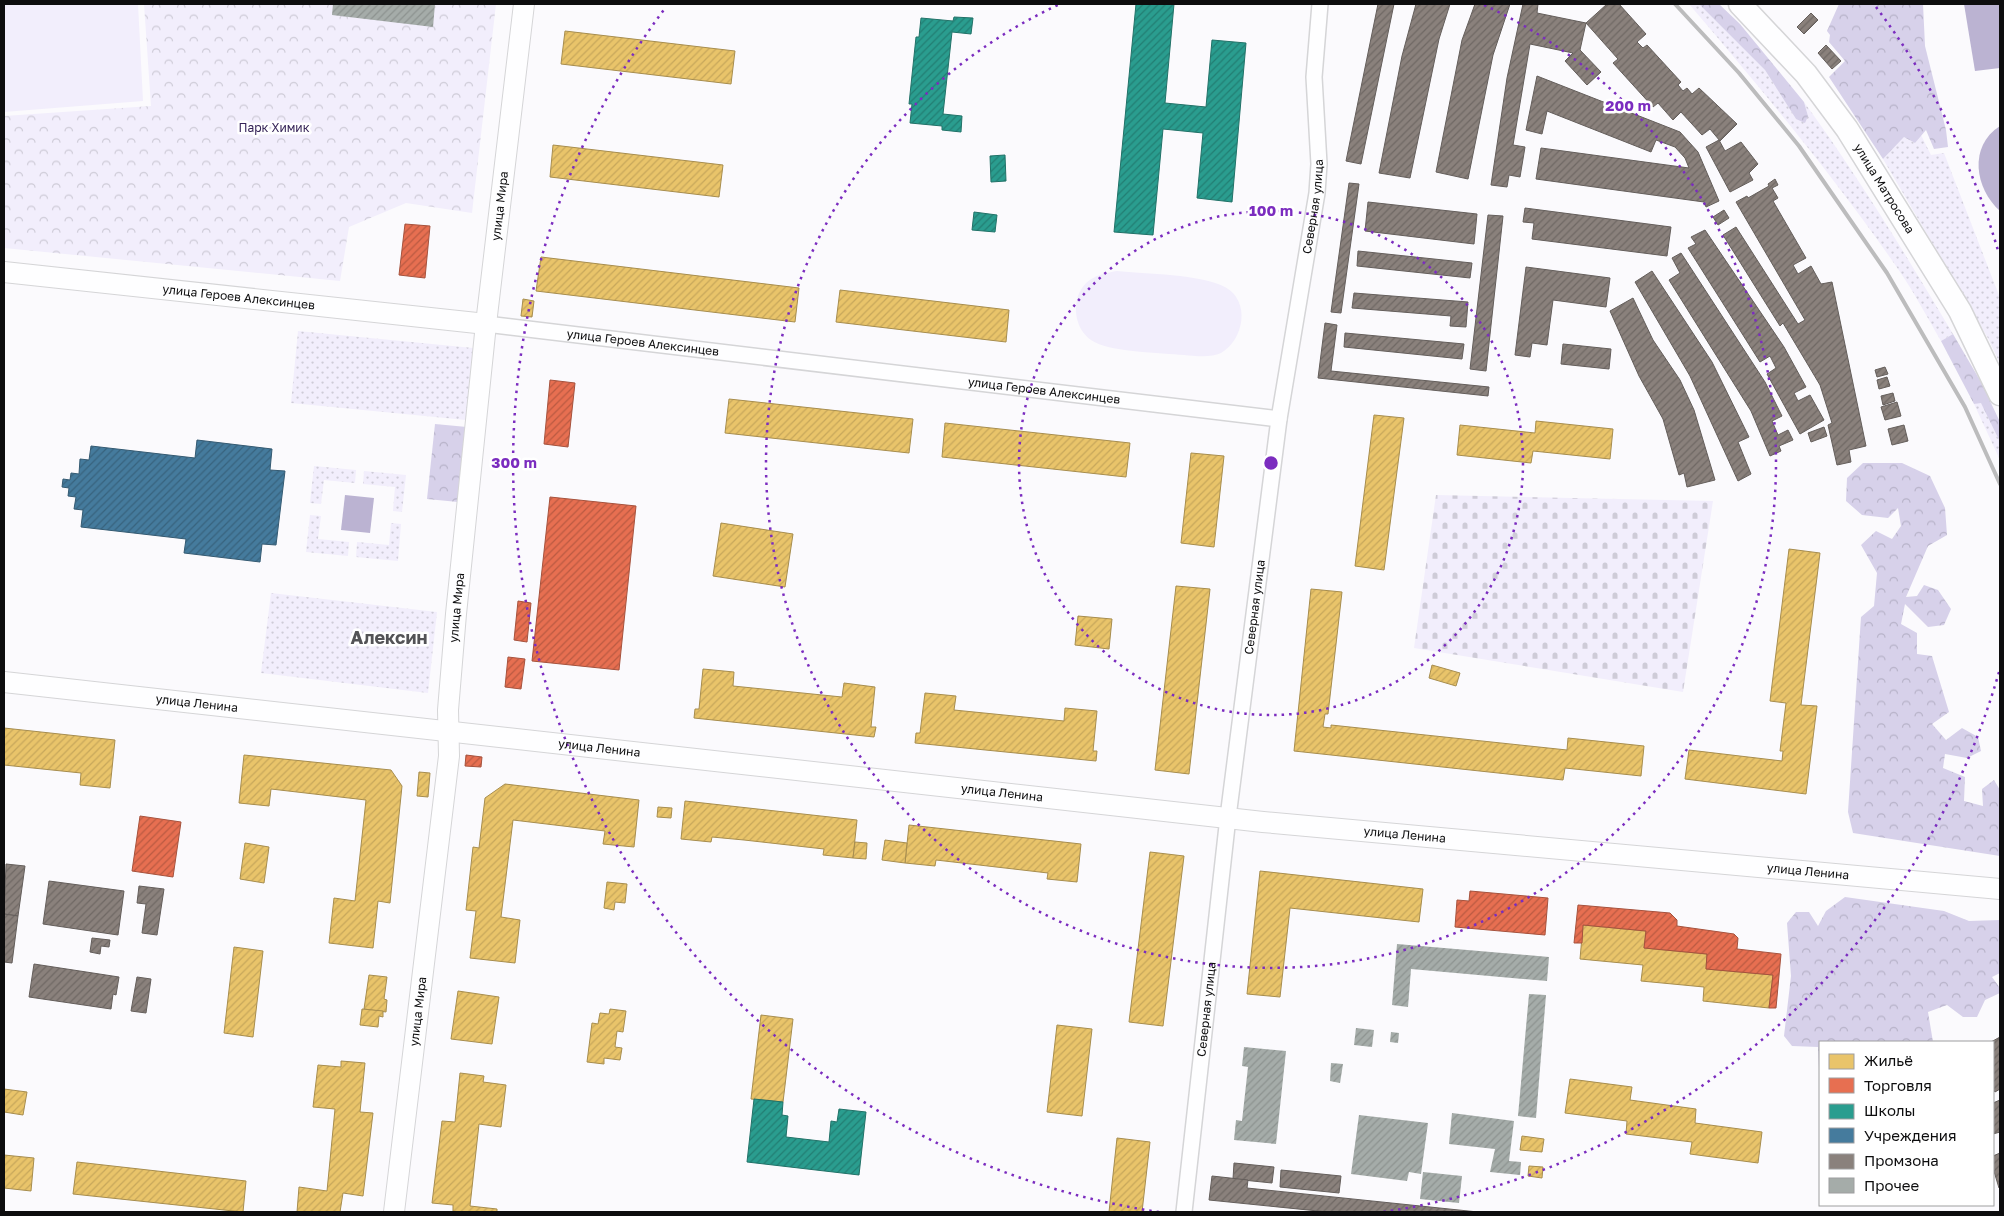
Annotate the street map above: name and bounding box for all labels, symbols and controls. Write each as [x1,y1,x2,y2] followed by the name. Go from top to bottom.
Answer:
[1605,96,1651,114] text: 200 m
[238,120,310,135] park label: Парк Химик
[1851,141,1918,236] street label: улица Матросова
[1299,159,1326,255] street label: Северная улица
[488,170,511,242] street label: улица Мира
[1249,201,1293,219] text: 100 m
[162,281,316,313] street label: улица Героев Алексинцев
[566,326,720,359] street label: улица Героев Алексинцев
[967,374,1121,407] street label: улица Героев Алексинцев
[491,453,537,471] text: 300 m
[1262,454,1280,472] centre of rings
[1241,559,1268,655] street label: Северная улица
[446,572,467,643] street label: улица Мира
[351,626,427,648] district label: Алексин
[155,691,239,715] street label: улица Ленина
[558,736,641,760] street label: улица Ленина
[960,780,1044,804] street label: улица Ленина
[1363,823,1446,846] street label: улица Ленина
[1766,860,1850,882] street label: улица Ленина
[1193,961,1219,1057] street label: Северная улица
[406,976,429,1047] street label: улица Мира
[1819,1041,1994,1206] legend
[1864,1051,1913,1069] text: Жильё
[1864,1076,1932,1094] text: Торговля
[1864,1101,1915,1119] text: Школы
[1864,1126,1956,1144] text: Учреждения
[1864,1151,1939,1169] text: Промзона
[1864,1176,1920,1194] text: Прочее

